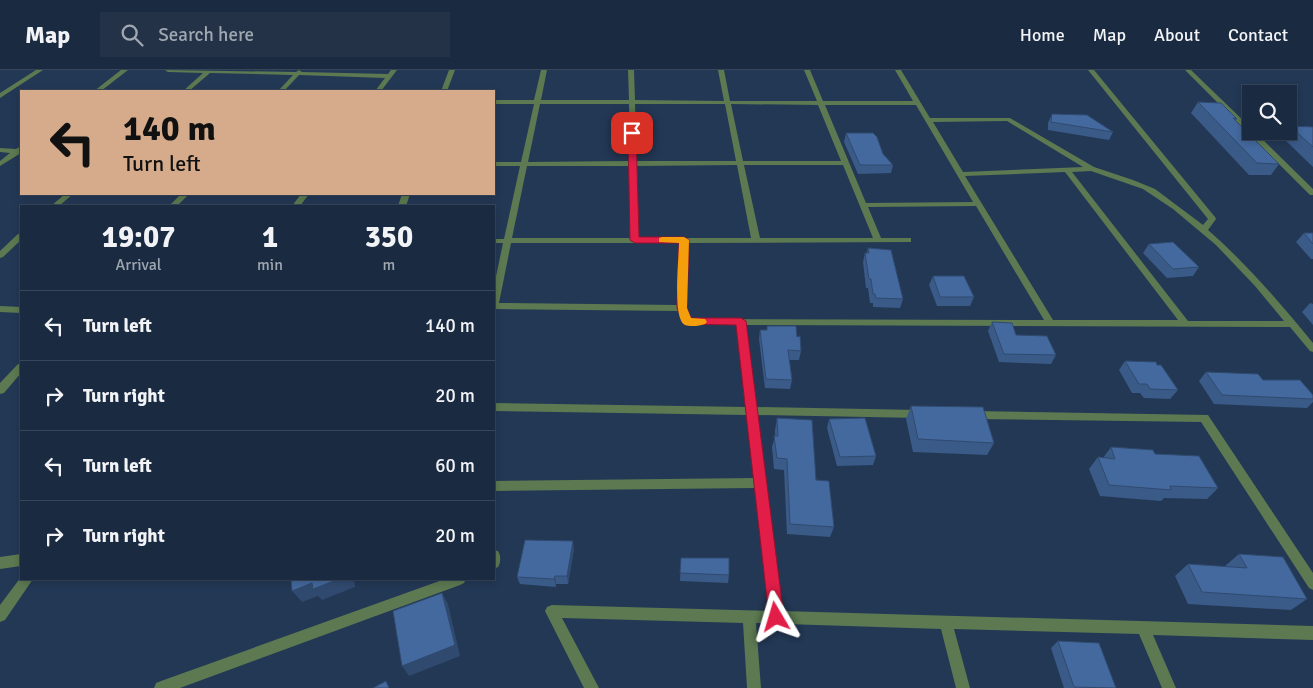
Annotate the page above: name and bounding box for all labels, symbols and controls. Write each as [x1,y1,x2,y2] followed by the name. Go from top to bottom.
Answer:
[100,12,450,57] search box
[25,20,70,50] text: Map
[118,21,146,49] icon: search
[158,23,254,47] text: Search here
[1020,24,1065,46] text: Home
[1093,24,1126,46] text: Map
[1154,24,1200,46] text: About
[1228,24,1288,46] text: Contact
[1242,85,1297,140] map controls
[1242,85,1297,140] button: search
[123,107,216,150] text: 140 m
[40,110,105,175] icon: left
[611,112,653,154] pin
[618,119,646,147] icon: arrive
[123,150,201,177] text: Turn left
[102,219,175,256] text: 19:07
[262,219,278,256] text: 1
[365,219,413,256] text: 350
[115,255,162,275] text: Arrival
[257,255,283,275] text: min
[383,255,395,275] text: m
[40,312,68,340] icon: left
[83,314,152,338] text: Turn left
[425,314,475,338] text: 140 m
[40,382,68,410] icon: right
[83,384,165,408] text: Turn right
[435,384,475,408] text: 20 m
[40,452,68,480] icon: left
[83,454,152,478] text: Turn left
[435,454,475,478] text: 60 m
[40,522,68,550] icon: right
[83,524,165,548] text: Turn right
[435,524,475,548] text: 20 m
[749,590,801,642] position arrow

